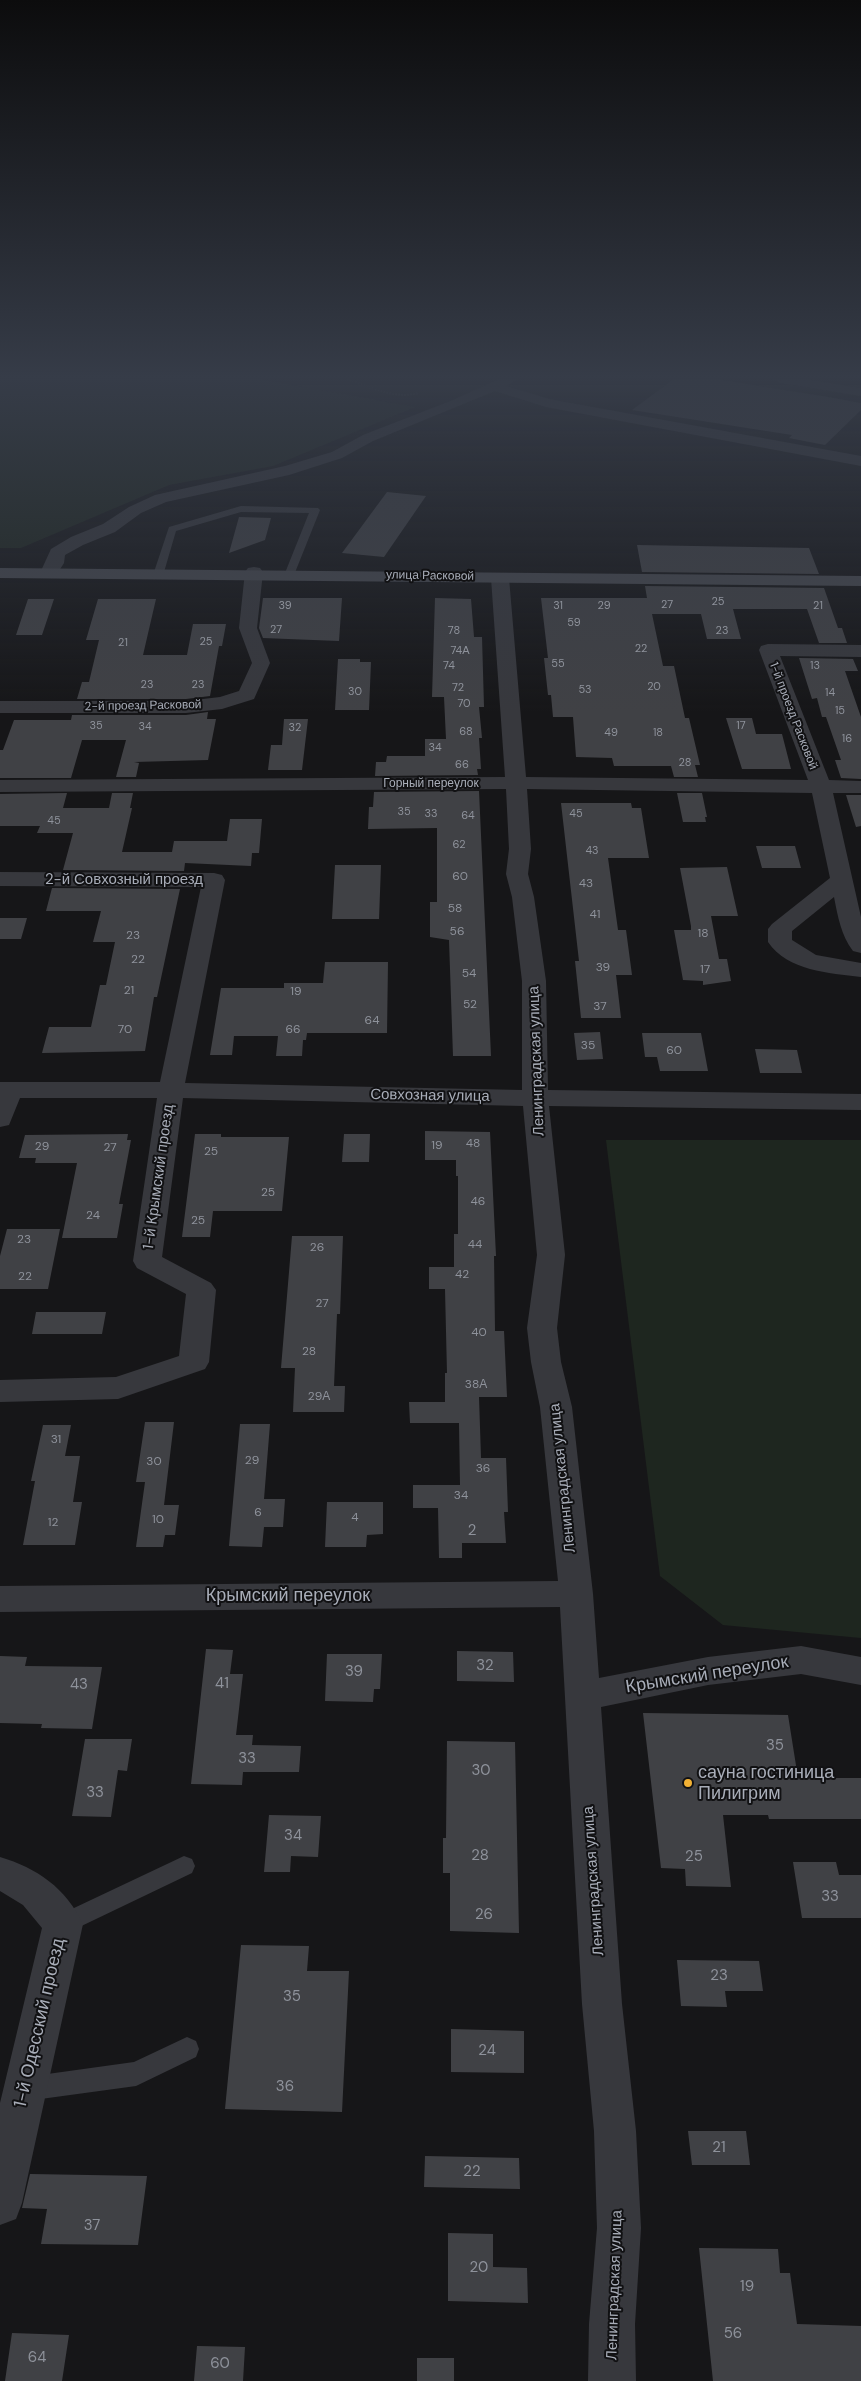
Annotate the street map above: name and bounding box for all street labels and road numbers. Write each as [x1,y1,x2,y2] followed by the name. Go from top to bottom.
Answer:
[386,568,474,584] street label: улица Расковой
[766,660,820,772] street label: 1-й проезд Расковой
[84,698,202,714] street label: 2-й проезд Расковой
[383,777,479,791] street label: Горный переулок
[45,871,203,889] street label: 2-й Совхозный проезд
[525,986,549,1136] street label: Ленинградская улица
[370,1086,490,1106] street label: Совхозная улица
[140,1103,178,1251] street label: 1-й Крымский проезд
[546,1402,580,1554] street label: Ленинградская улица
[206,1585,370,1607] street label: Крымский переулок
[624,1651,790,1699] street label: Крымский переулок
[580,1805,608,1957] street label: Ленинградская улица
[10,1936,70,2110] street label: 1-й Одесский проезд
[603,2210,627,2360] street label: Ленинградская улица

